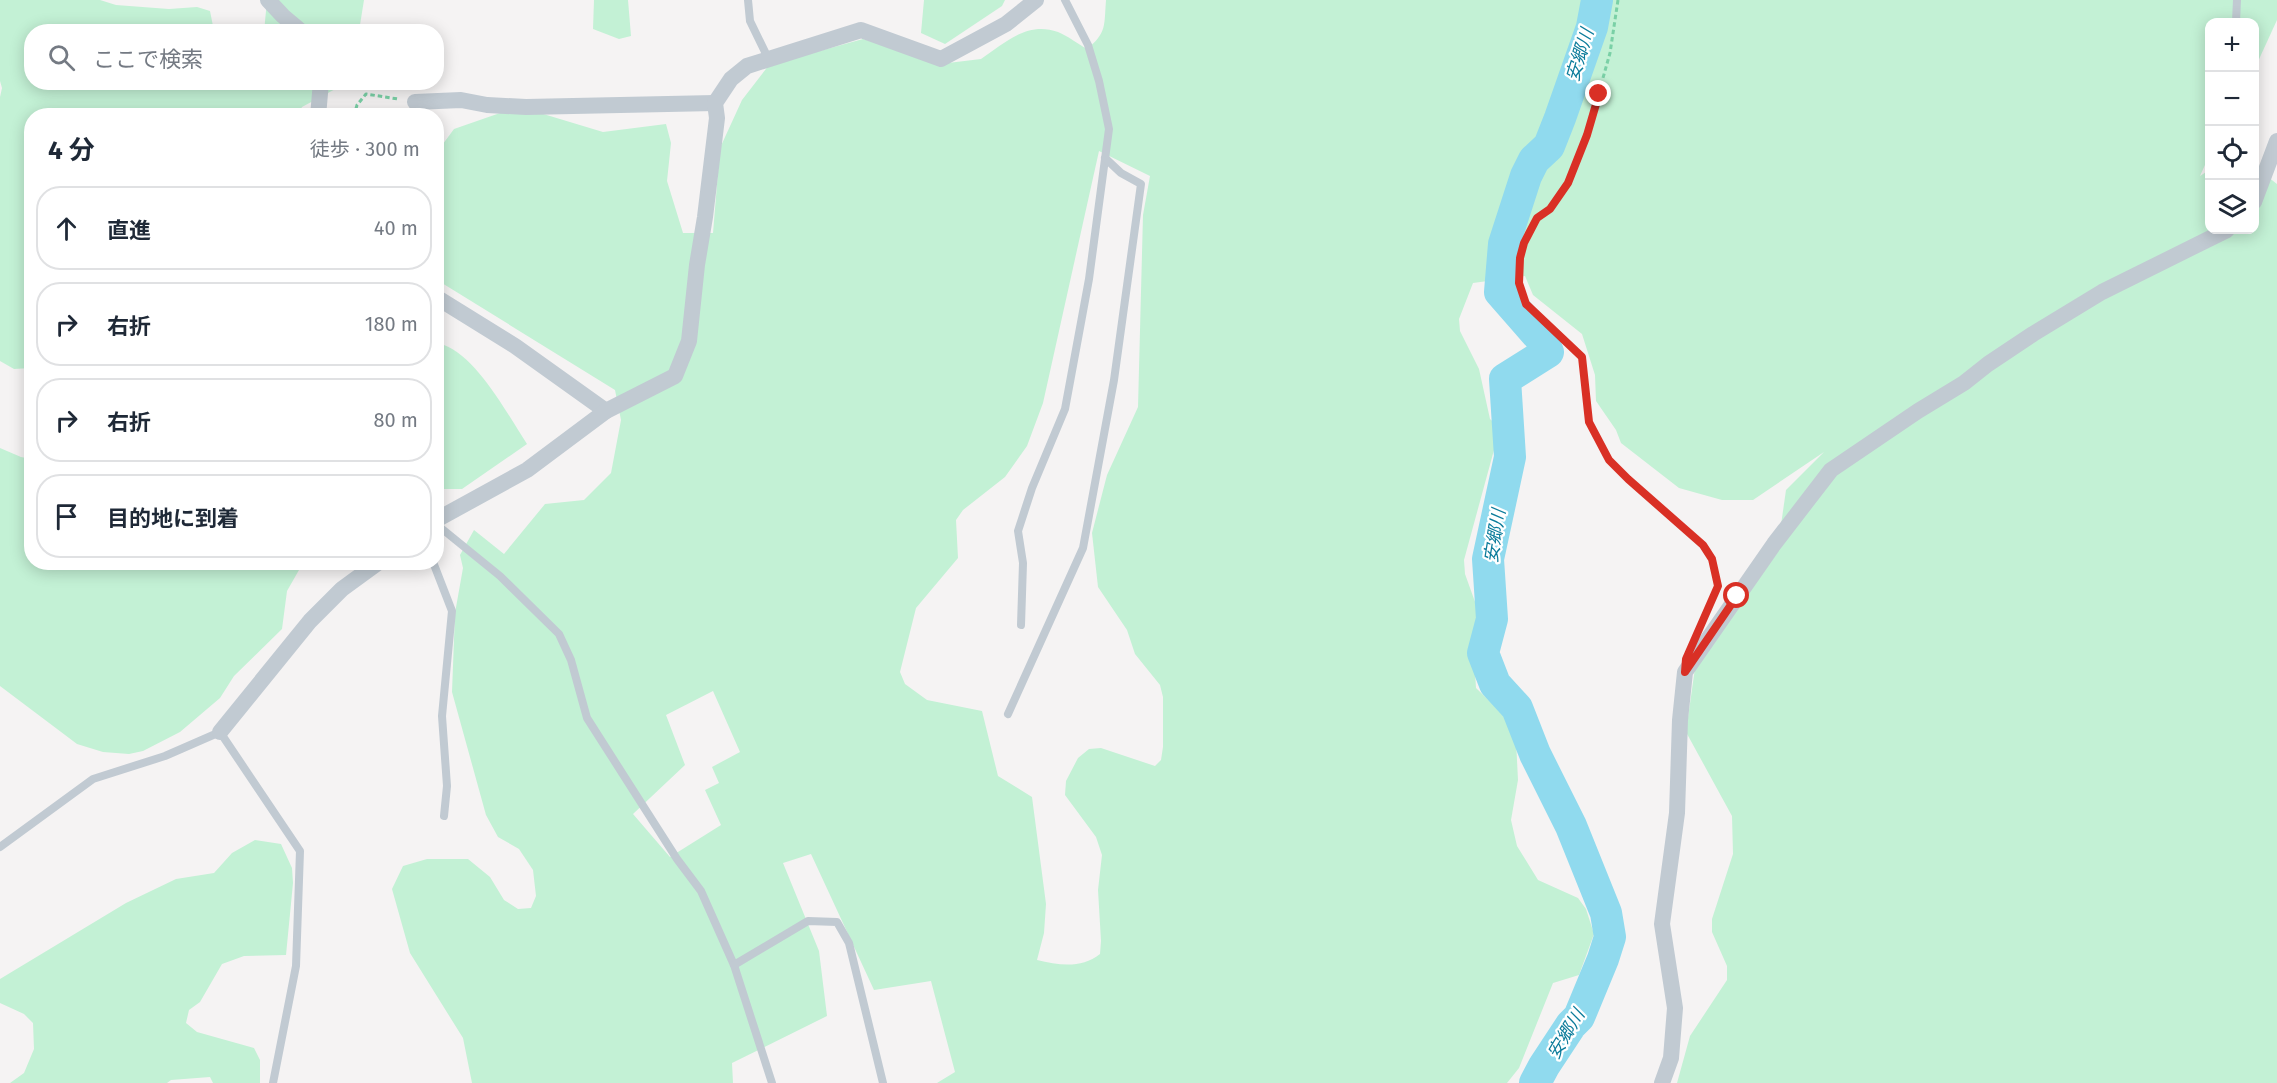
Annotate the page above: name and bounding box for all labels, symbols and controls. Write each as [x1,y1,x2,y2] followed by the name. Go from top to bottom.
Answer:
[2205,18,2259,234] map controls
[2205,18,2259,72] button: +
[24,24,444,90] search box
[1562,24,1599,84] water label: 安郷川
[45,41,78,74] icon: search
[93,46,203,73] text: ここで検索
[2205,72,2259,126] button: −
[1585,80,1611,106] route end
[2205,126,2259,180] button: locate
[48,135,95,166] text: 4 分
[310,137,420,161] text: 徒歩 · 300 m
[2205,180,2259,234] button: layers
[50,212,83,245] icon: ahead
[374,216,418,240] text: 40 m
[107,217,151,244] text: 直進
[50,308,83,341] icon: right
[365,312,418,336] text: 180 m
[107,313,151,340] text: 右折
[50,404,83,437] icon: right
[373,408,418,432] text: 80 m
[107,409,151,436] text: 右折
[50,500,83,533] icon: arrive
[107,505,239,532] text: 目的地に到着
[1480,506,1510,564] water label: 安郷川
[1723,582,1749,608] route start
[1543,1003,1590,1063] water label: 安郷川

